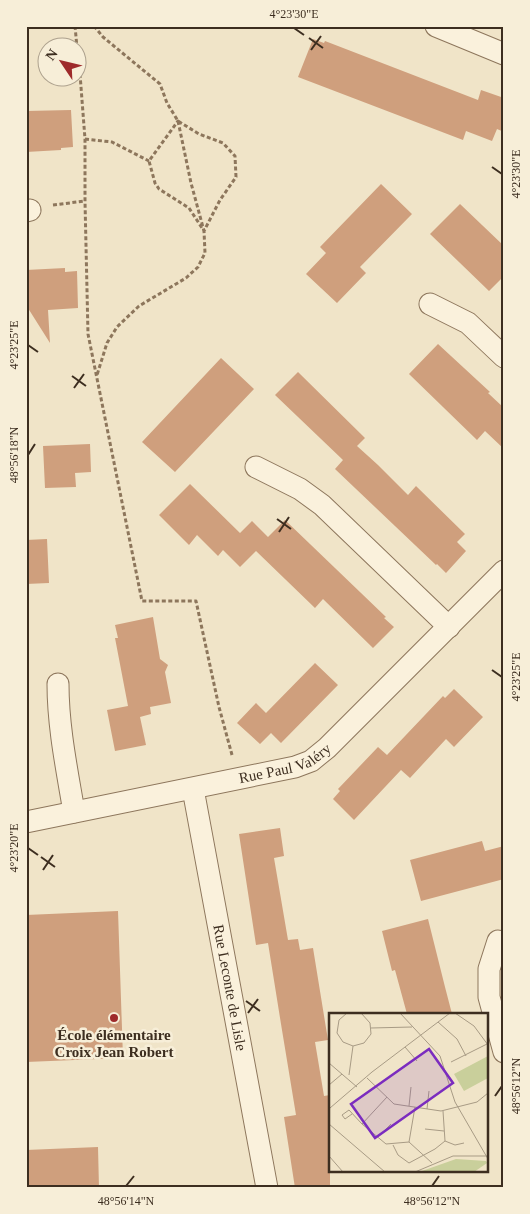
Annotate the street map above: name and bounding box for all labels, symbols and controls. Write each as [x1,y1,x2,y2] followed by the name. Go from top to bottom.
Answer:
[269,7,319,21] text: 4°23'30"E
[38,38,88,88] north arrow
[43,46,61,63] text: N
[509,149,523,199] text: 4°23'30"E
[7,320,21,370] text: 4°23'25"E
[7,426,21,483] text: 48°56'18"N
[509,652,523,702] text: 4°23'25"E
[237,740,334,786] street label: Rue Paul Valéry
[7,823,21,873] text: 4°23'20"E
[210,923,249,1052] street label: Rue Leconte de Lisle
[108,1012,120,1024] marker: École élémentaire Croix Jean Robert
[329,1013,488,1172] inset map
[55,1027,173,1060] place label: École élémentaire Croix Jean Robert
[509,1057,523,1114] text: 48°56'12"N
[98,1194,155,1208] text: 48°56'14"N
[404,1194,461,1208] text: 48°56'12"N

